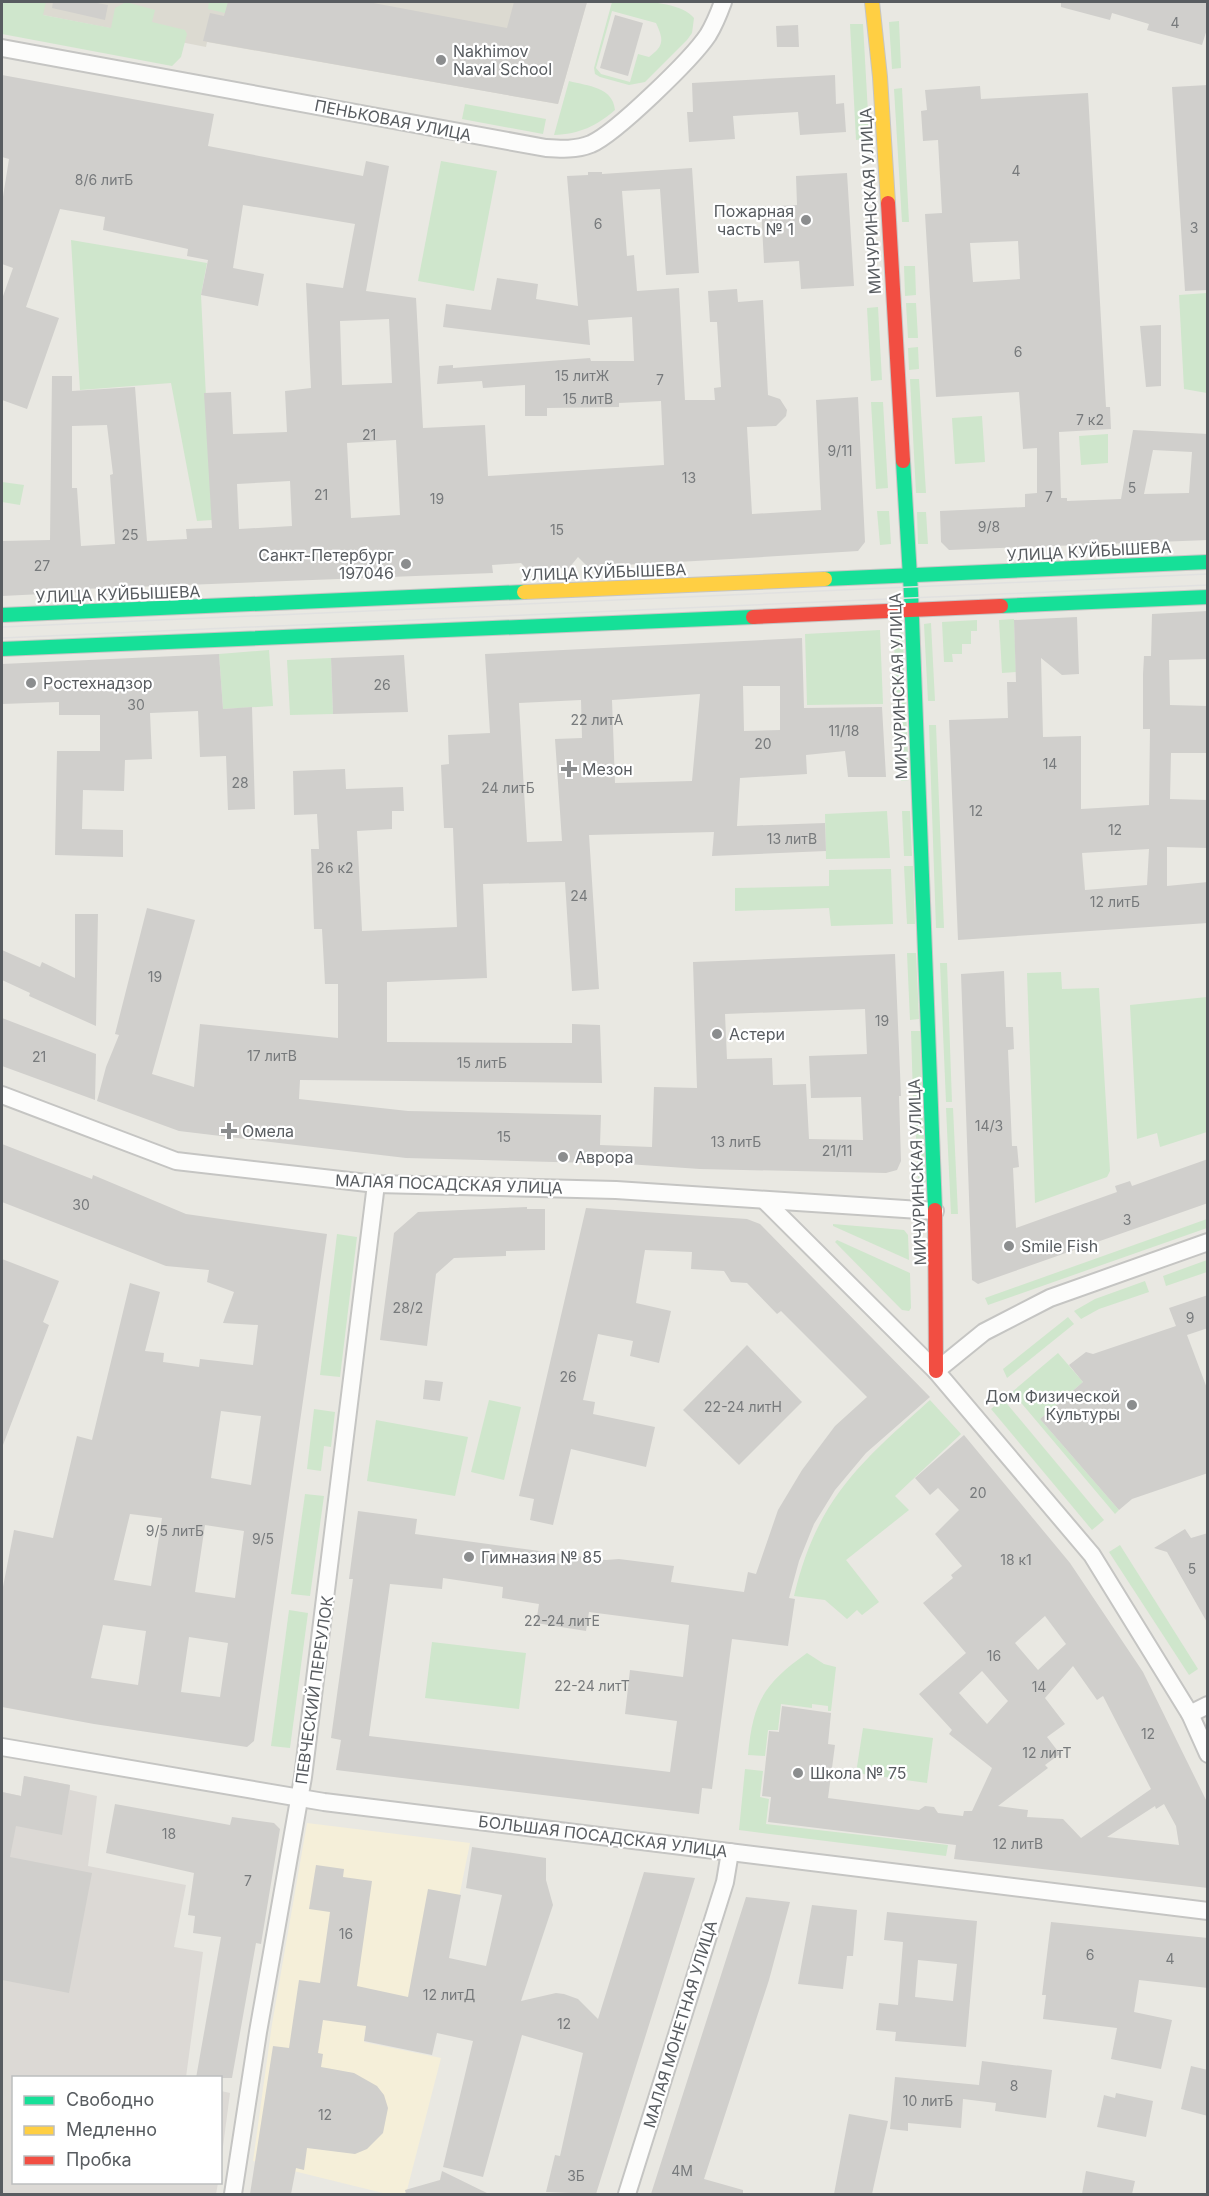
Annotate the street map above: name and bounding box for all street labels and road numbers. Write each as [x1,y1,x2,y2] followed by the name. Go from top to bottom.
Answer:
[313,95,473,145] street label: ПЕНЬКОВАЯ УЛИЦА
[855,107,885,295] street label: МИЧУРИНСКАЯ УЛИЦА
[1006,537,1172,565] street label: УЛИЦА КУЙБЫШЕВА
[521,559,687,585] street label: УЛИЦА КУЙБЫШЕВА
[35,581,201,607] street label: УЛИЦА КУЙБЫШЕВА
[885,592,911,780] street label: МИЧУРИНСКАЯ УЛИЦА
[904,1078,930,1266] street label: МИЧУРИНСКАЯ УЛИЦА
[335,1170,563,1198] street label: МАЛАЯ ПОСАДСКАЯ УЛИЦА
[291,1594,337,1786] street label: ПЕВЧЕСКИЙ ПЕРЕУЛОК
[477,1811,729,1861] street label: БОЛЬШАЯ ПОСАДСКАЯ УЛИЦА
[639,1918,721,2130] street label: МАЛАЯ МОНЕТНАЯ УЛИЦА

